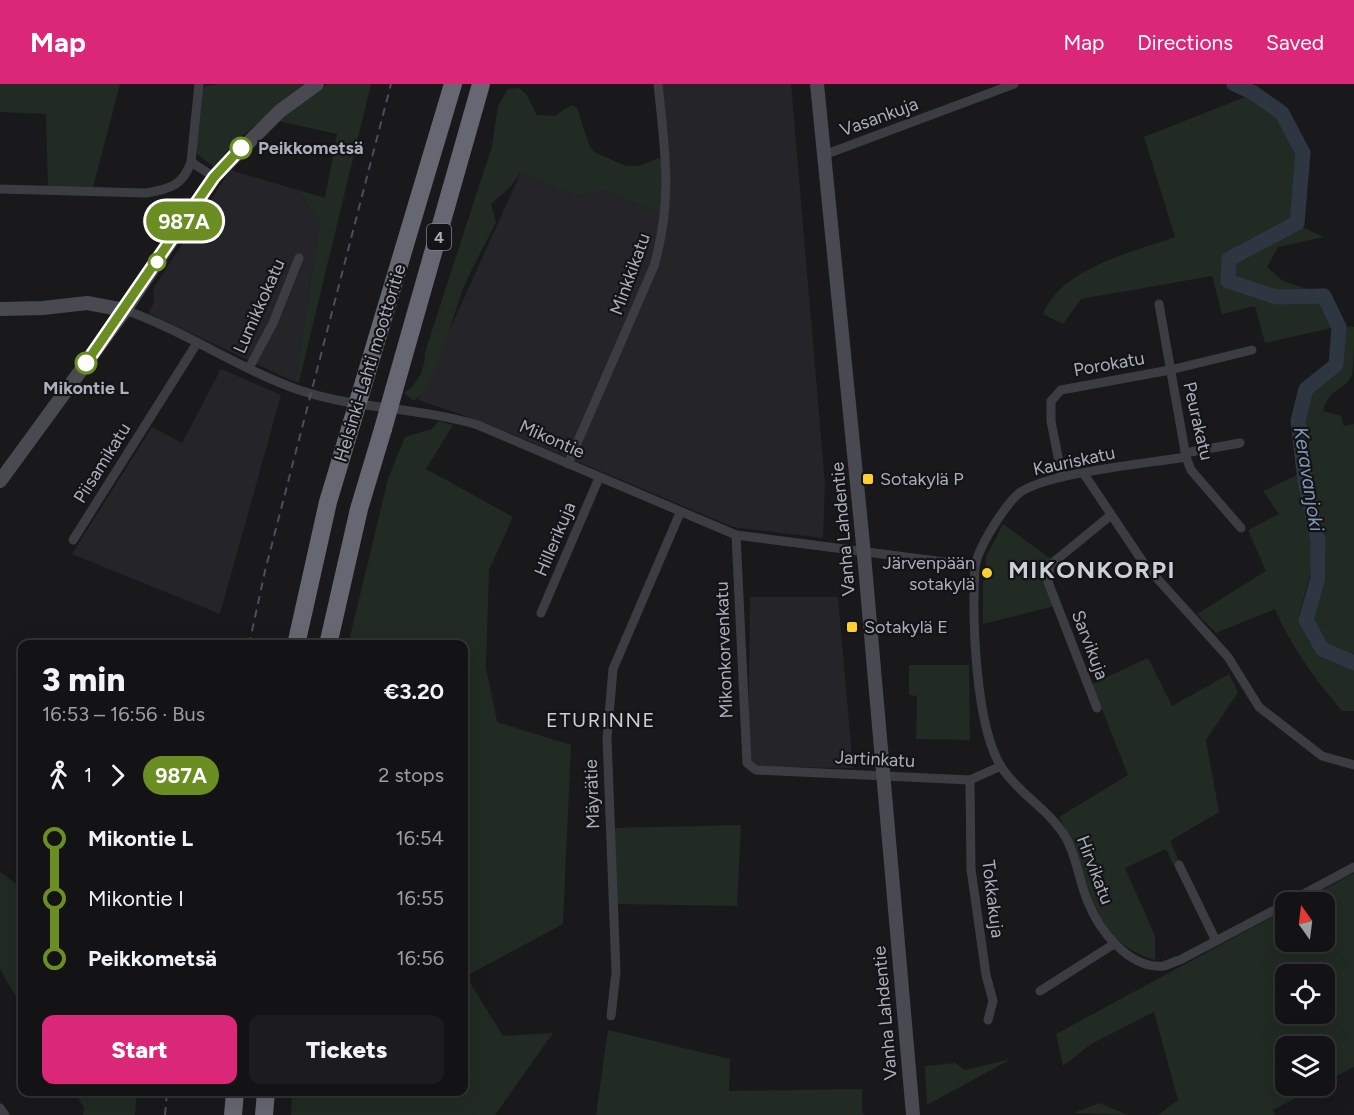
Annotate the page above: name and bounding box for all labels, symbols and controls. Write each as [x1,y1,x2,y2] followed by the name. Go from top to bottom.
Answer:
[30,25,86,59] text: Map
[1063,30,1104,55] text: Map
[1137,30,1233,55] text: Directions
[1266,30,1324,55] text: Saved
[837,93,921,141] street label: Vasankuja
[230,137,252,159] marker: Peikkometsä
[258,137,364,159] place label: Peikkometsä
[142,202,226,240] line badge: 987A
[158,209,210,234] text: 987A
[427,224,451,250] road number: 4
[605,230,655,318] street label: Minkkikatu
[148,253,166,271] unlabelled marker
[228,255,290,357] street label: Lumikkokatu
[329,261,411,465] street label: Helsinki-Lahti moottoritie
[1072,347,1146,381] street label: Porokatu
[75,352,97,374] marker: Mikontie L
[43,377,129,399] place label: Mikontie L
[1178,380,1218,462] street label: Peurakatu
[516,415,588,463] street label: Mikontie
[69,419,135,507] street label: Piisamikatu
[1289,425,1329,533] water label: Keravanjoki
[1031,442,1117,480] street label: Kauriskatu
[826,461,860,597] street label: Vanha Lahdentie
[880,468,964,490] place label: Sotakylä P
[861,472,875,486] marker: Sotakylä P
[530,499,580,579] street label: Hillerikuja
[882,552,975,595] place label: Järvenpään sotakylä
[1008,555,1176,584] district label: MIKONKORPI
[980,566,994,580] marker: Järvenpään sotakylä
[711,581,737,719] street label: Mikonkorvenkatu
[1067,607,1113,683] street label: Sarvikuja
[864,616,948,638] place label: Sotakylä E
[845,620,859,634] marker: Sotakylä E
[42,660,125,699] text: 3 min
[384,678,444,705] text: €3.20
[42,702,205,726] text: 16:53 – 16:56 · Bus
[546,708,656,732] district label: ETURINNE
[834,746,916,772] street label: Jartinkatu
[42,759,75,792] icon: walk
[101,759,134,792] icon: forward
[580,759,604,829] street label: Mäyrätie
[84,763,92,787] text: 1
[155,763,207,788] text: 987A
[378,763,444,787] text: 2 stops
[88,825,193,852] text: Mikontie L
[395,826,444,850] text: 16:54
[1072,833,1118,907] street label: Hirvikatu
[977,859,1009,939] street label: Tokkakuja
[88,885,184,912] text: Mikontie I
[396,886,444,910] text: 16:55
[1275,892,1335,952] north arrow
[1275,892,1335,1096] map controls
[88,945,217,972] text: Peikkometsä
[868,945,902,1081] street label: Vanha Lahdentie
[397,946,444,970] text: 16:56
[1275,964,1335,1024] button: locate
[42,1015,237,1084] button: Start
[249,1015,444,1084] button: Tickets
[1275,1036,1335,1096] button: layers

